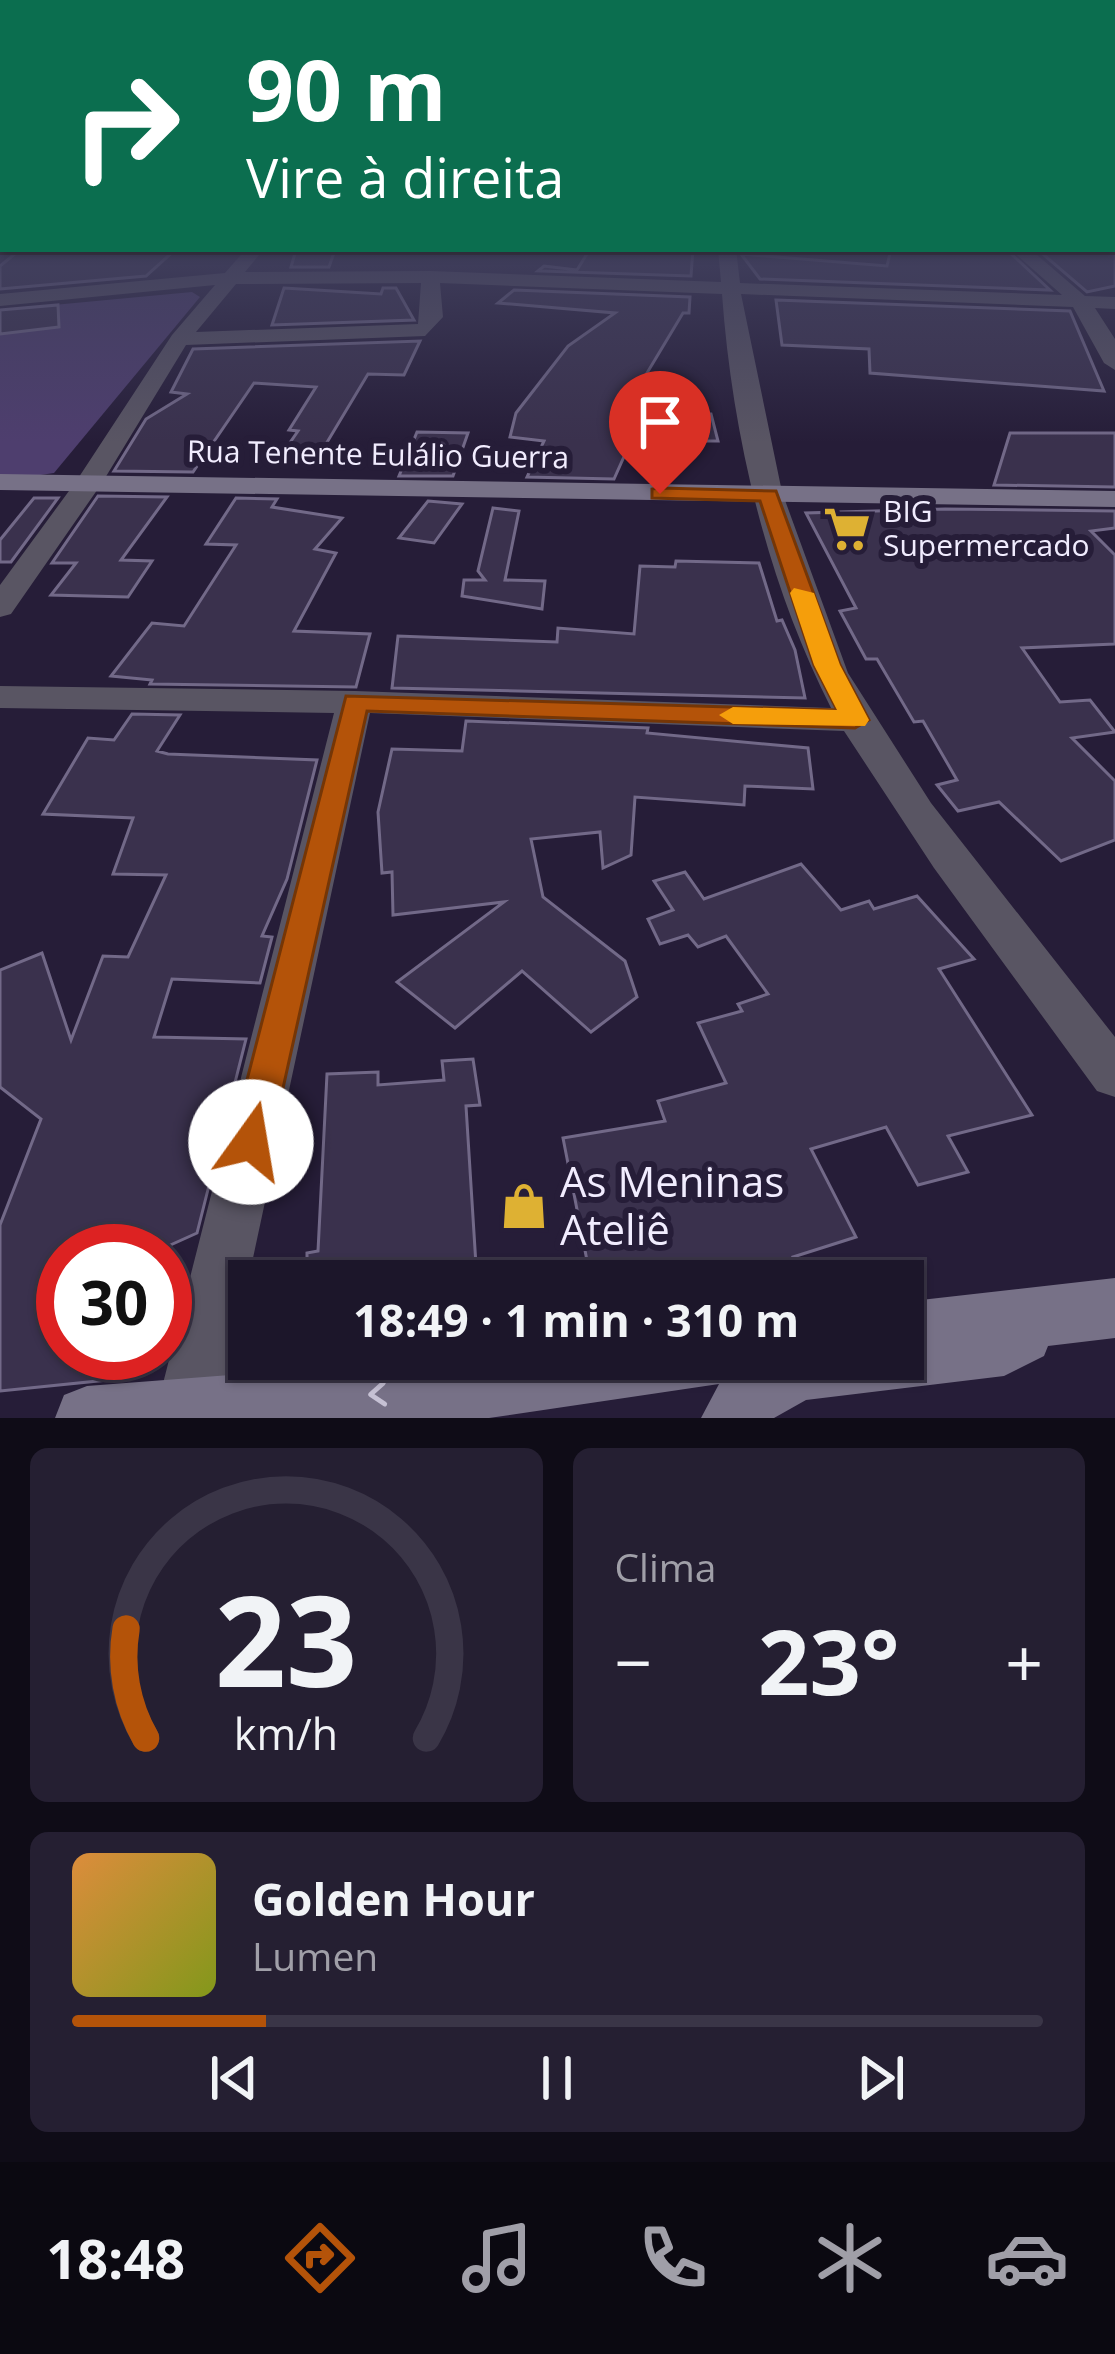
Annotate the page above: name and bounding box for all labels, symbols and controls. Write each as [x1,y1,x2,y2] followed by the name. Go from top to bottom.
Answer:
[246,31,446,146] text: 90 m
[48,48,204,204] icon: right
[246,140,564,214] text: Vire à direita
[609,371,711,494] pin
[627,389,693,455] icon: arrive
[187,430,569,477] street label: Rua Tenente Eulálio Guerra
[883,490,1090,565] place label: BIG Supermercado
[822,504,872,554] supermarket icon: BIG Supermercado
[188,1079,314,1205] position arrow
[560,1152,784,1257] place label: As Meninas Ateliê
[499,1181,549,1231] shop icon: As Meninas Ateliê
[36,1224,192,1380] speed limit sign: 30
[353,1289,799,1350] text: 18:49 · 1 min · 310 m
[368,1381,387,1407] one-way arrow
[615,1540,717,1593] text: Clima
[215,1554,358,1724] text: 23
[758,1599,899,1721] text: 23°
[615,1616,652,1706] text: −
[1005,1616,1043,1706] text: +
[234,1704,338,1763] text: km/h
[252,1868,535,1929] text: Golden Hour
[252,1929,378,1982] text: Lumen
[201,2045,267,2111] icon: previous
[524,2045,590,2111] icon: pause
[848,2045,914,2111] icon: next
[278,2216,362,2300] icon: directions
[455,2216,539,2300] icon: music
[631,2216,715,2300] icon: phone
[808,2216,892,2300] icon: climate
[985,2216,1069,2300] icon: car
[46,2221,185,2295] text: 18:48

